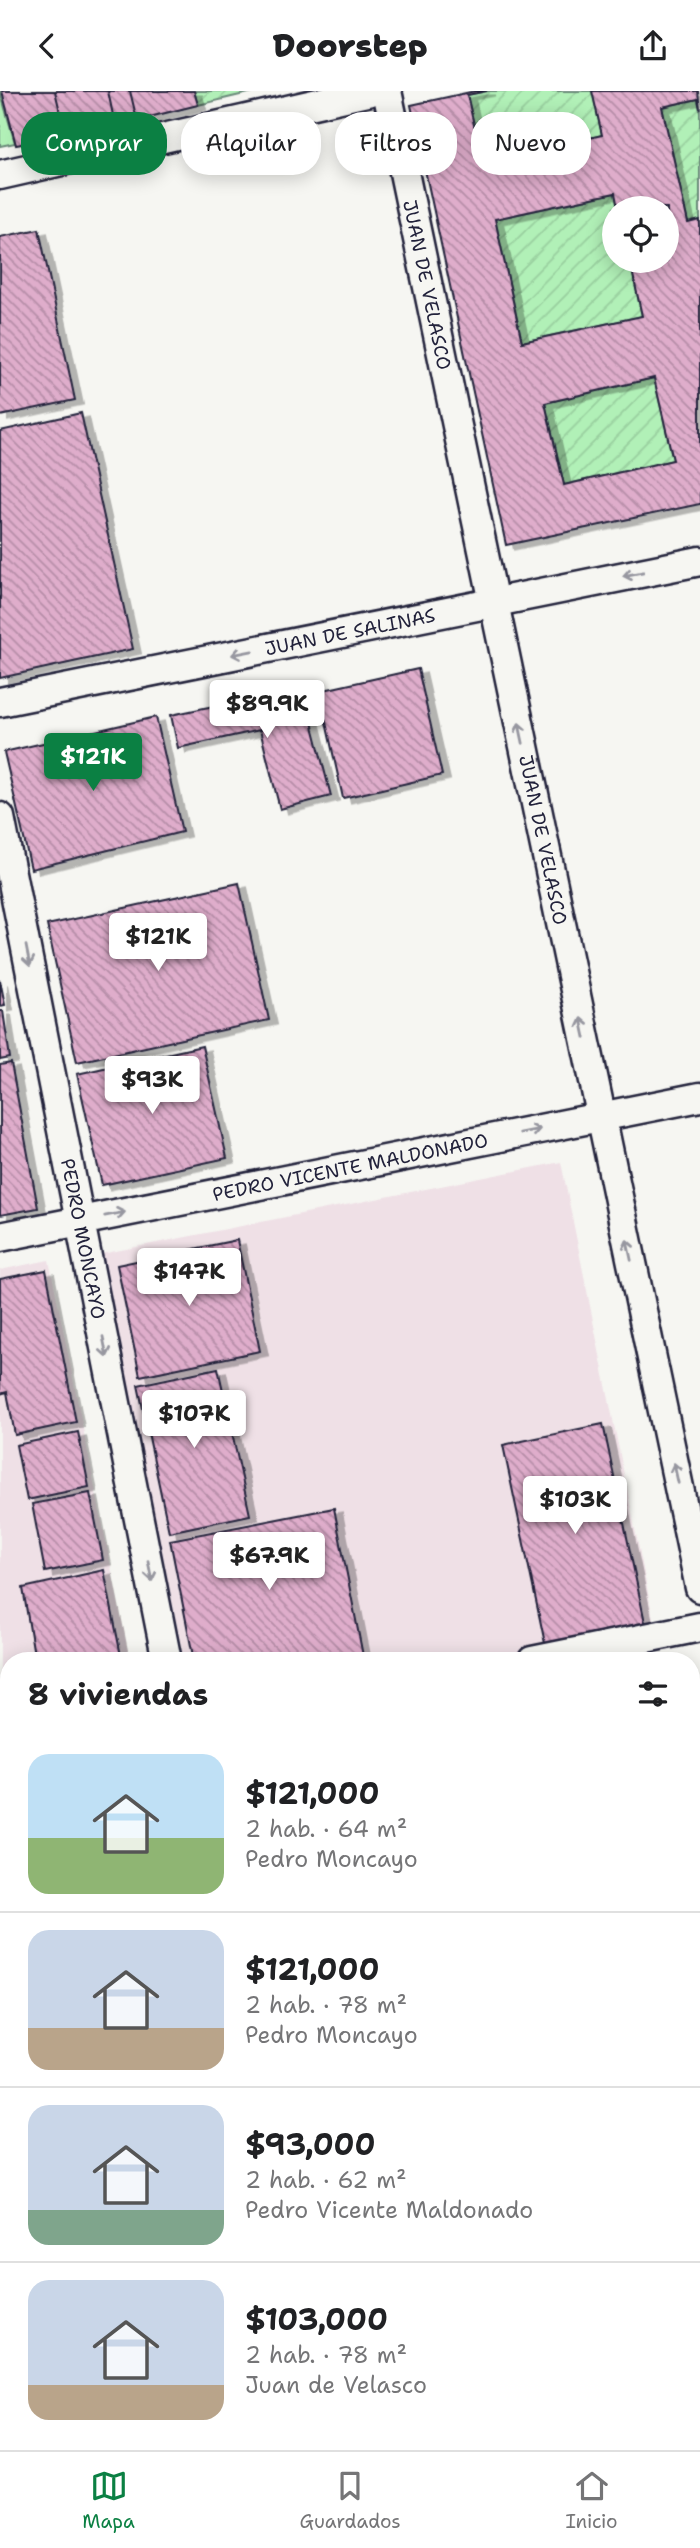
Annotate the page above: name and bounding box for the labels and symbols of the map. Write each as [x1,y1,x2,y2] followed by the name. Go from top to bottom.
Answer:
[398,198,457,372] street label: JUAN DE VELASCO
[622,568,645,582] one-way arrow
[263,602,437,661] street label: JUAN DE SALINAS
[231,647,254,661] one-way arrow
[210,681,324,740] pin: $89.9K
[513,722,527,745] one-way arrow
[44,733,142,793] pin: $121K
[514,753,573,927] street label: JUAN DE VELASCO
[109,913,207,973] pin: $121K
[21,944,35,967] one-way arrow
[575,1017,589,1040] one-way arrow
[111,1056,193,1116] pin: $93K
[518,1124,541,1138] one-way arrow
[210,1127,490,1207] street label: PEDRO VICENTE MALDONADO
[55,1156,112,1321] street label: PEDRO MONCAYO
[103,1207,126,1221] one-way arrow
[622,1239,636,1262] one-way arrow
[140,1249,238,1308] pin: $147K
[99,1335,113,1358] one-way arrow
[145,1391,243,1450] pin: $107K
[668,1462,682,1485] one-way arrow
[526,1477,624,1536] pin: $103K
[212,1533,326,1592] pin: $67.9K
[143,1559,157,1582] one-way arrow

